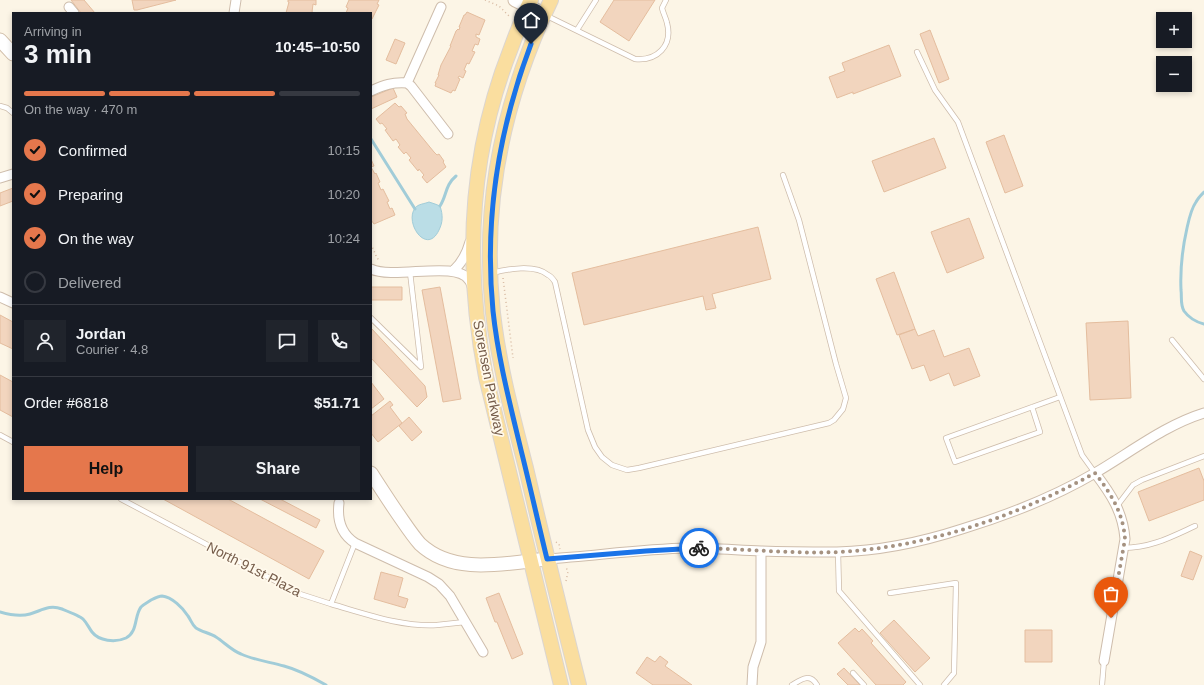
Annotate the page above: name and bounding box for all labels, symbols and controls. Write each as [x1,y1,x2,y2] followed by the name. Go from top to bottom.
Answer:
[514,3,548,44] pin
[520,9,542,31] icon: home
[1156,12,1192,92] map controls
[1156,12,1192,48] button: +
[24,24,82,39] text: Arriving in
[275,38,360,55] text: 10:45–10:50
[24,39,92,69] text: 3 min
[1156,56,1192,92] button: −
[24,102,137,117] text: On the way · 470 m
[24,139,46,161] icon: check
[58,142,127,159] text: Confirmed
[327,143,360,158] text: 10:15
[24,183,46,205] icon: check
[58,186,123,203] text: Preparing
[327,187,360,202] text: 10:20
[24,227,46,249] icon: check
[58,230,134,247] text: On the way
[327,231,360,246] text: 10:24
[58,274,121,291] text: Delivered
[470,319,508,437] street label: Sorensen Parkway
[24,320,66,362] button: person
[266,320,308,362] button: chat
[318,320,360,362] button: phone
[76,325,126,342] text: Jordan
[76,342,148,357] text: Courier · 4.8
[24,394,108,411] text: Order #6818
[314,394,360,411] text: $51.71
[24,446,188,492] button: Help
[196,446,360,492] button: Share
[679,528,719,568] courier
[688,537,710,559] icon: bike
[204,538,304,600] street label: North 91st Plaza
[1094,577,1128,618] pin
[1100,583,1122,605] icon: bag

